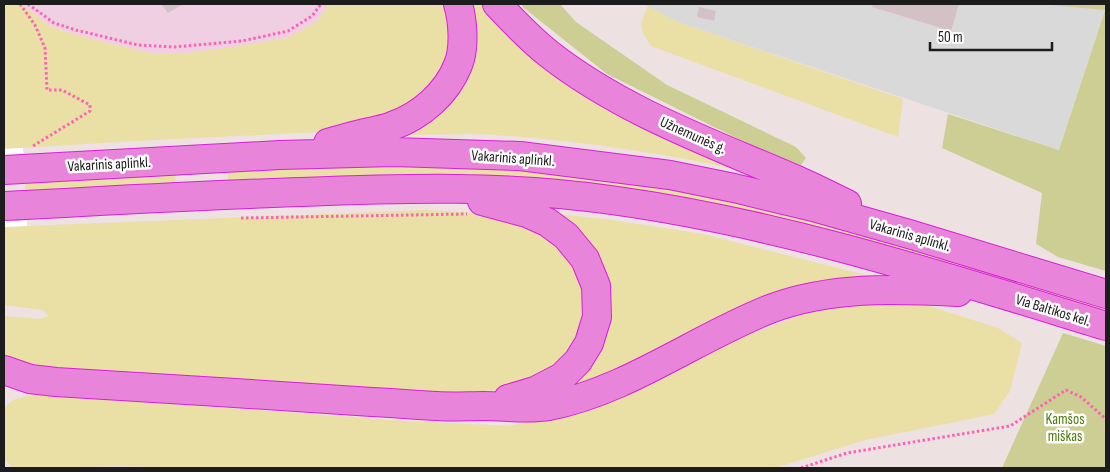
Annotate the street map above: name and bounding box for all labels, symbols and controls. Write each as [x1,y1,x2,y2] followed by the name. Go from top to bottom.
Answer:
[930,20,1052,52] scale bar
[938,28,963,47] text: 50 m
[657,113,729,158] street label: Užnemunės g.
[471,146,555,171] street label: Vakarinis aplinkl.
[67,153,151,176] street label: Vakarinis aplinkl.
[867,215,953,256] street label: Vakarinis aplinkl.
[1013,290,1093,331] street label: Via Baltikos kel.
[1045,410,1085,446] park label: Kamšos miškas

